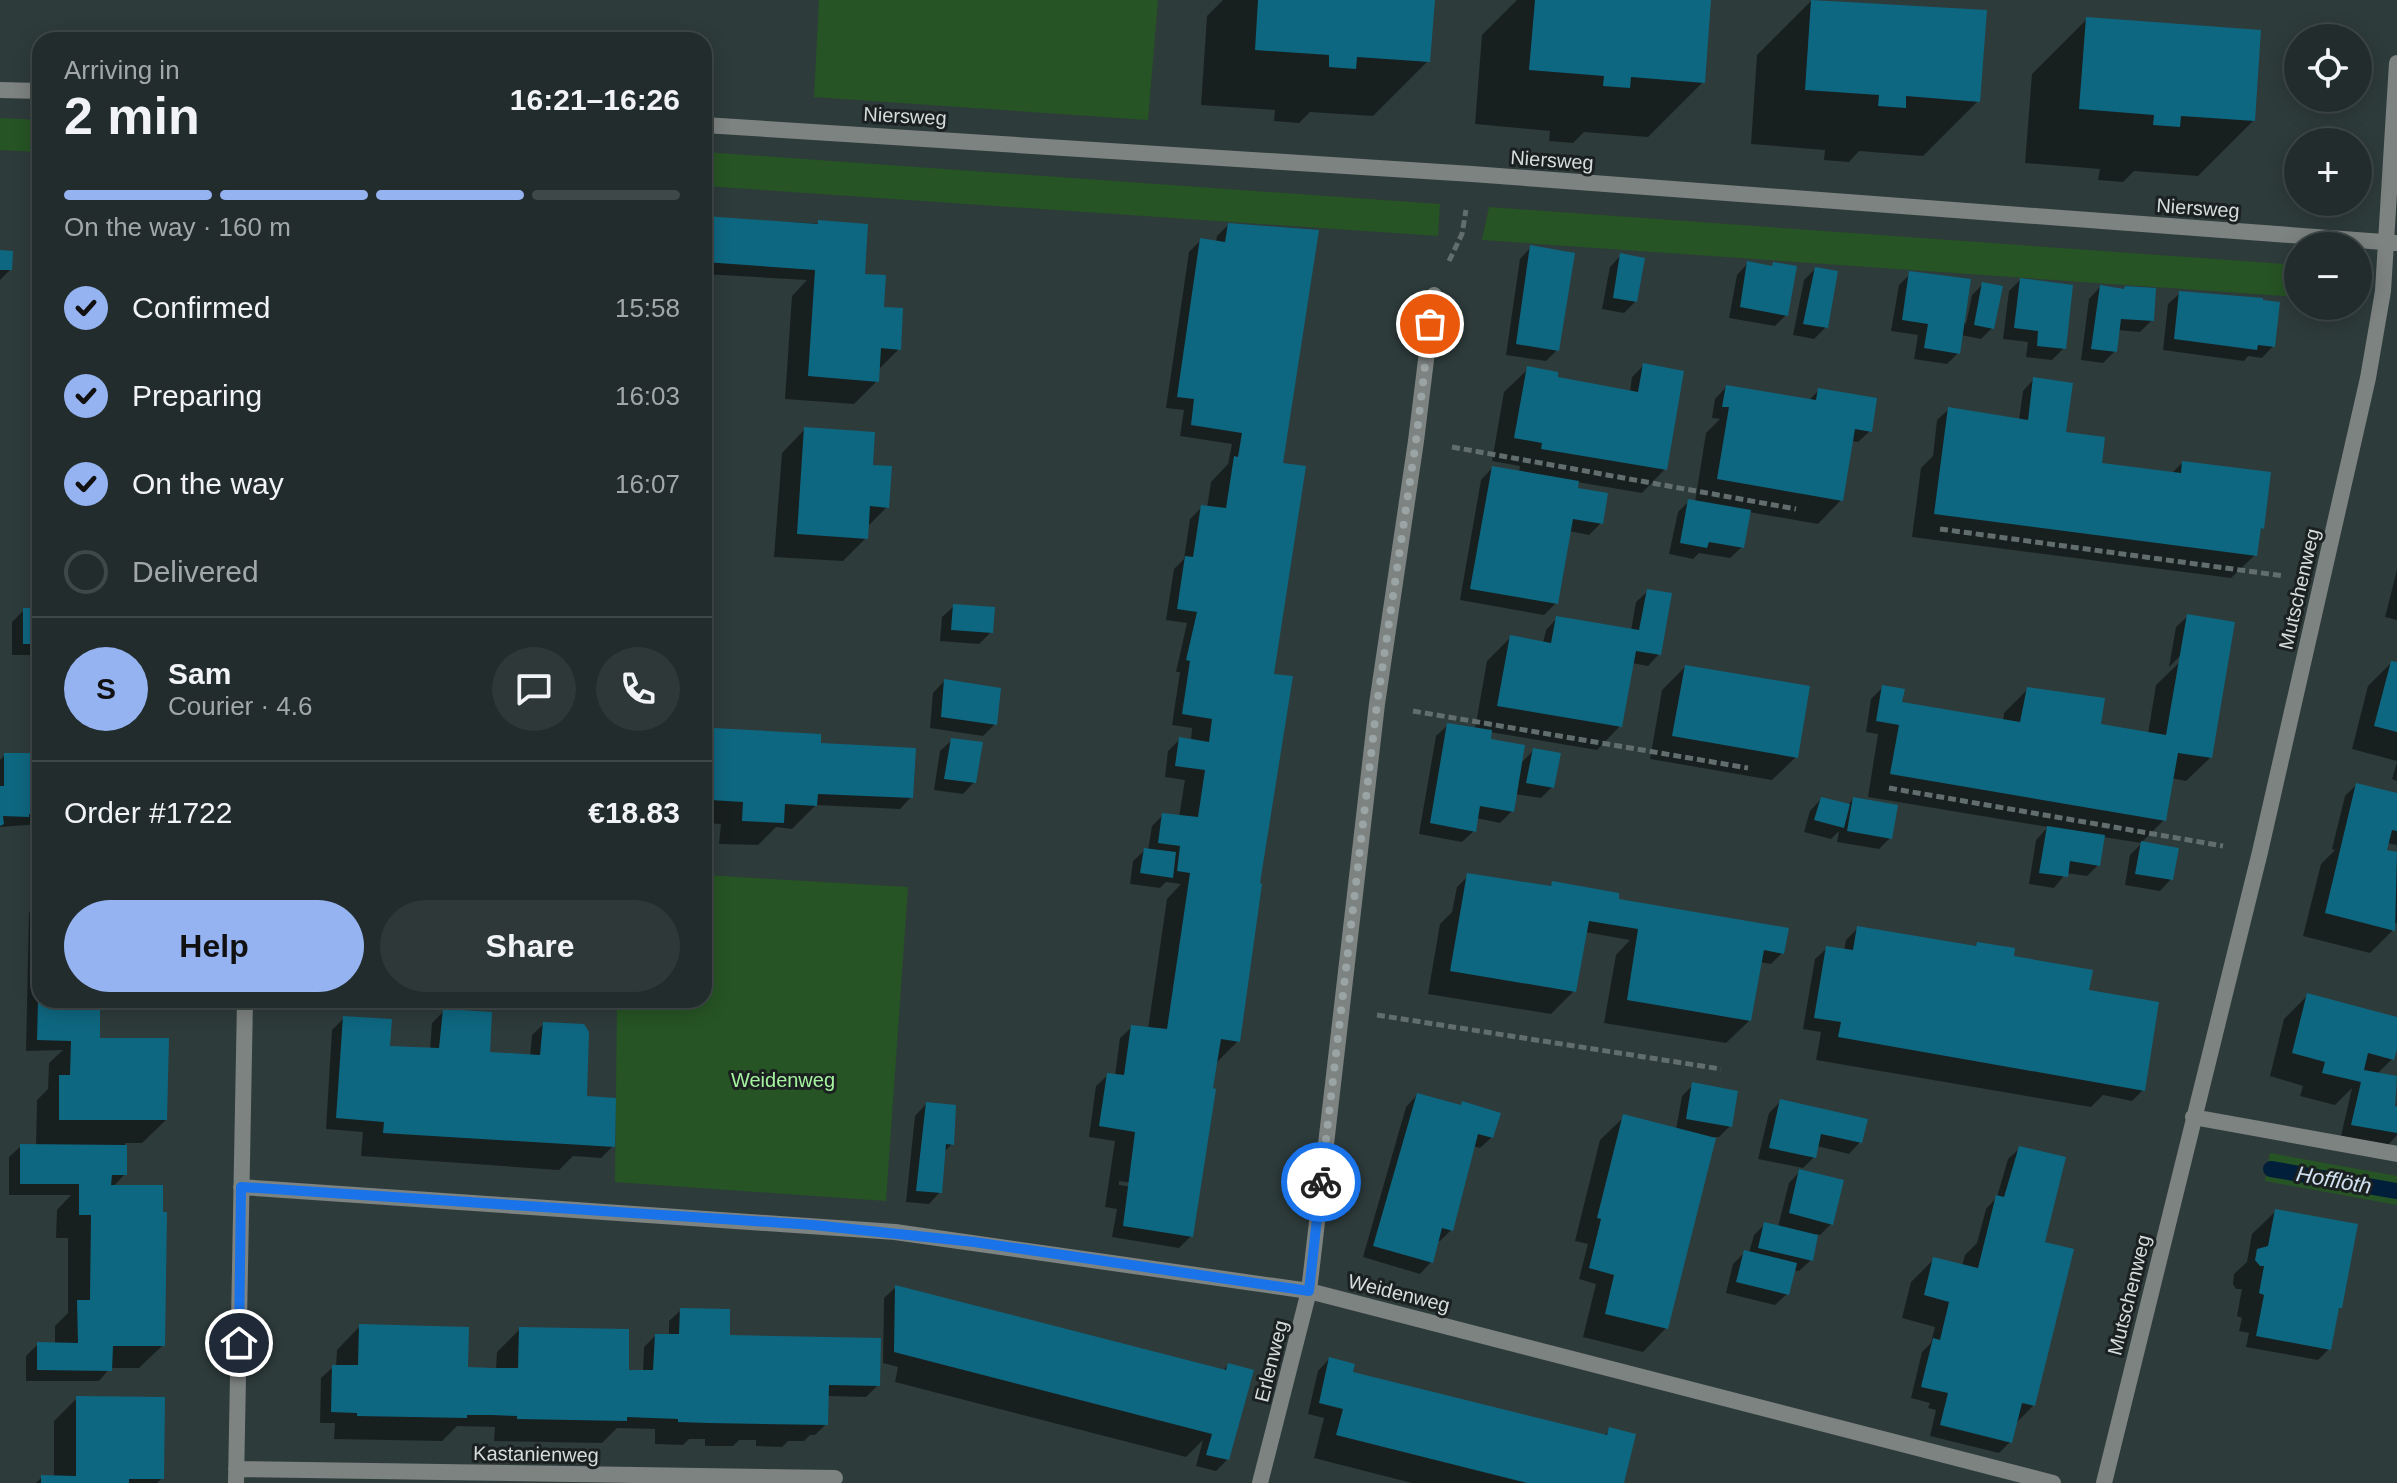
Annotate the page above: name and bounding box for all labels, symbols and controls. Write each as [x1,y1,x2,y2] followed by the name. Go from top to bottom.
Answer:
[2284,24,2372,320] map controls
[2284,24,2372,112] button: locate
[64,55,180,85] text: Arriving in
[510,83,680,116] text: 16:21–16:26
[64,87,200,145] text: 2 min
[863,103,947,129] street label: Niersweg
[2284,128,2372,216] button: +
[1510,146,1594,174] street label: Niersweg
[2156,194,2240,222] street label: Niersweg
[64,212,291,242] text: On the way · 160 m
[2284,232,2372,320] button: −
[64,286,108,330] icon: check
[1396,290,1464,358] pin
[132,291,270,324] text: Confirmed
[615,293,680,323] text: 15:58
[1408,302,1452,346] icon: bag
[64,374,108,418] icon: check
[132,379,262,412] text: Preparing
[615,381,680,411] text: 16:03
[64,462,108,506] icon: check
[132,467,284,500] text: On the way
[615,469,680,499] text: 16:07
[2274,526,2324,652] street label: Mutschenweg
[132,555,259,588] text: Delivered
[492,647,576,731] button: chat
[596,647,680,731] button: phone
[168,657,231,690] text: Sam
[96,672,116,705] text: S
[168,691,313,721] text: Courier · 4.6
[64,796,232,829] text: Order #1722
[588,796,680,829] text: €18.83
[64,900,364,992] button: Help
[380,900,680,992] button: Share
[731,1069,835,1091] park label: Weidenweg
[1281,1142,1361,1222] courier
[1299,1160,1343,1204] icon: bike
[2294,1161,2374,1199] water label: Hofflöth
[2103,1232,2155,1358] street label: Mutschenweg
[1346,1270,1452,1316] street label: Weidenweg
[205,1309,273,1377] pin
[1250,1318,1292,1404] street label: Erlenweg
[217,1321,261,1365] icon: home
[473,1442,599,1466] street label: Kastanienweg

